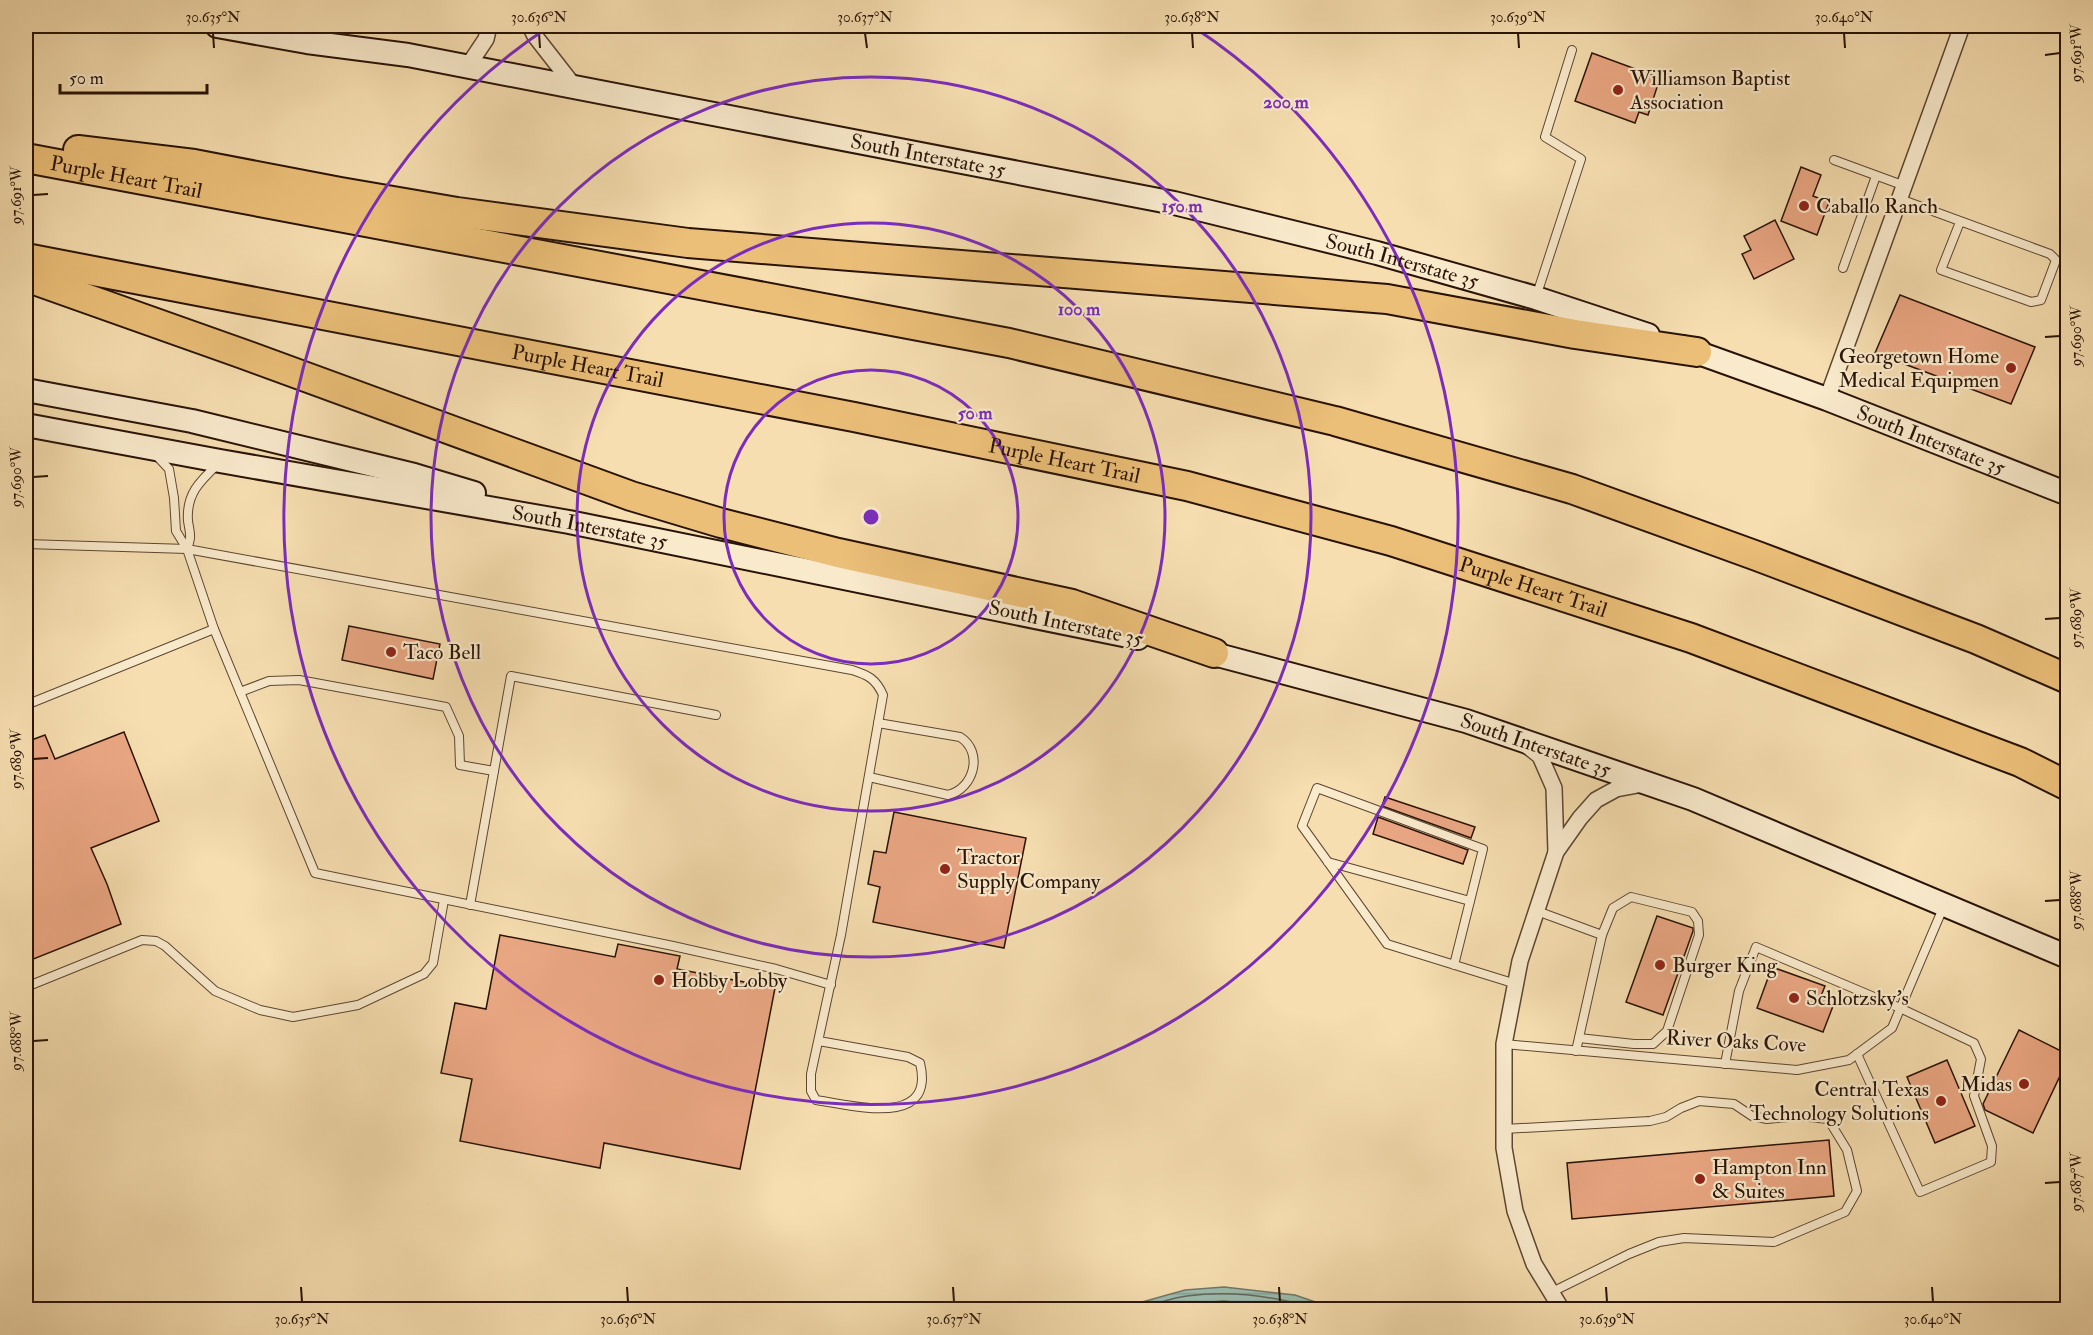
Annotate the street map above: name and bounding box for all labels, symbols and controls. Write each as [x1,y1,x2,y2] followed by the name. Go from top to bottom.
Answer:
[186,8,241,27] text: 30.635°N
[511,8,568,27] text: 30.636°N
[837,8,893,27] text: 30.637°N
[1164,8,1220,27] text: 30.638°N
[1490,8,1547,27] text: 30.639°N
[1815,8,1874,27] text: 30.640°N
[2067,23,2086,83] text: 97.691°W
[60,57,207,95] scale bar
[1629,65,1790,116] place label: Williamson Baptist Association
[69,67,104,90] text: 50 m
[1611,83,1625,97] marker: Williamson Baptist Association
[1263,91,1310,114] text: 200 m
[848,128,1009,184] street label: South Interstate 35
[48,150,205,205] street label: Purple Heart Trail
[7,165,26,225] text: 97.691°W
[1816,193,1938,220] place label: Caballo Ranch
[1161,195,1204,218] text: 150 m
[1797,199,1811,213] marker: Caballo Ranch
[1323,228,1483,295] street label: South Interstate 35
[1058,298,1101,321] text: 100 m
[2067,305,2086,367] text: 97.690°W
[509,339,667,394] street label: Purple Heart Trail
[1839,343,1999,394] place label: Georgetown Home Medical Equipmen
[2004,361,2018,375] marker: Georgetown Home Medical Equipmen
[1853,399,2010,482] street label: South Interstate 35
[958,402,993,425] text: 50 m
[986,432,1143,490] street label: Purple Heart Trail
[7,446,26,508] text: 97.690°W
[510,499,670,556] street label: South Interstate 35
[861,507,881,527] centre of rings
[1456,551,1611,624] street label: Purple Heart Trail
[2067,587,2086,649] text: 97.689°W
[986,594,1146,653] street label: South Interstate 35
[403,639,482,666] place label: Taco Bell
[384,645,398,659] marker: Taco Bell
[1457,707,1615,784] street label: South Interstate 35
[7,728,26,790] text: 97.689°W
[957,844,1101,895] place label: Tractor Supply Company
[938,862,952,876] marker: Tractor Supply Company
[2067,870,2086,931] text: 97.688°W
[1672,952,1778,979] place label: Burger King
[1653,958,1667,972] marker: Burger King
[671,967,788,994] place label: Hobby Lobby
[652,973,666,987] marker: Hobby Lobby
[1806,985,1909,1012] place label: Schlotzsky's
[1787,991,1801,1005] marker: Schlotzsky's
[7,1011,26,1072] text: 97.688°W
[1665,1024,1807,1059] street label: River Oaks Cove
[1960,1071,2012,1098] place label: Midas
[1749,1076,1929,1127] place label: Central Texas Technology Solutions
[2017,1077,2031,1091] marker: Midas
[1934,1094,1948,1108] marker: Central Texas Technology Solutions
[2067,1152,2086,1213] text: 97.687°W
[1712,1154,1827,1205] place label: Hampton Inn & Suites
[1693,1172,1707,1186] marker: Hampton Inn & Suites
[275,1310,330,1329] text: 30.635°N
[600,1310,657,1329] text: 30.636°N
[926,1310,982,1329] text: 30.637°N
[1252,1310,1308,1329] text: 30.638°N
[1579,1310,1636,1329] text: 30.639°N
[1904,1310,1963,1329] text: 30.640°N

